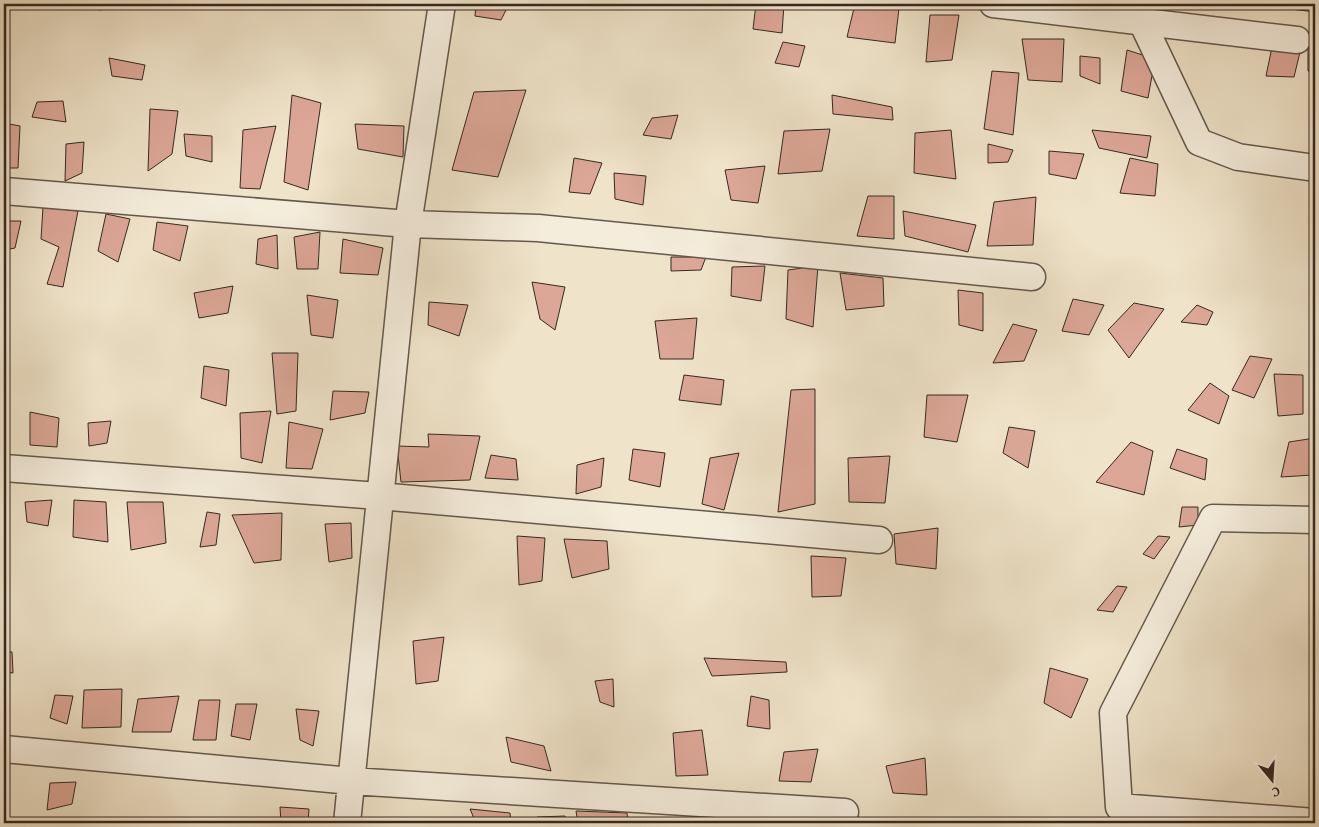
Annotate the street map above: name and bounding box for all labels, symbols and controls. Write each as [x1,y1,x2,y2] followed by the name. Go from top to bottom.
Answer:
[1246,754,1296,804] north arrow
[1269,782,1283,803] text: С

